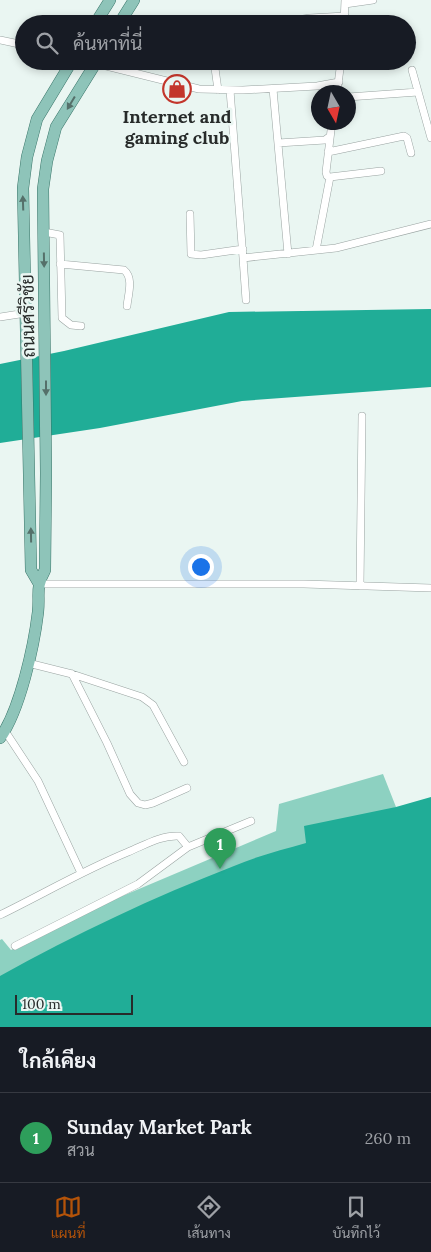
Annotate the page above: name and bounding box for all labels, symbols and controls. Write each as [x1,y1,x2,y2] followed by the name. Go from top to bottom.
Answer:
[15,15,416,70] search box
[33,29,61,57] icon: search
[73,31,142,55] text: ค้นหาที่นี่
[162,74,192,104] shop icon: Internet and gaming club
[311,85,356,130] north arrow
[67,96,76,109] one-way arrow
[123,105,232,149] place label: Internet and gaming club
[19,195,27,211] one-way arrow
[40,252,48,268] one-way arrow
[14,274,40,358] street label: ถนนศรีวิชัย
[42,380,50,396] one-way arrow
[27,527,35,543] one-way arrow
[188,554,214,580] your location
[204,828,236,869] pin: 1
[15,992,132,1015] scale bar
[22,995,61,1013] text: 100 m
[20,1047,96,1074] text: ใกล้เคียง
[67,1115,252,1139] text: Sunday Market Park
[33,1128,39,1148] text: 1
[365,1128,411,1148] text: 260 m
[67,1140,95,1160] text: สวน
[51,1193,86,1242] tab: แผนที่
[187,1193,231,1242] tab: เส้นทาง
[332,1193,380,1242] tab: บันทึกไว้

